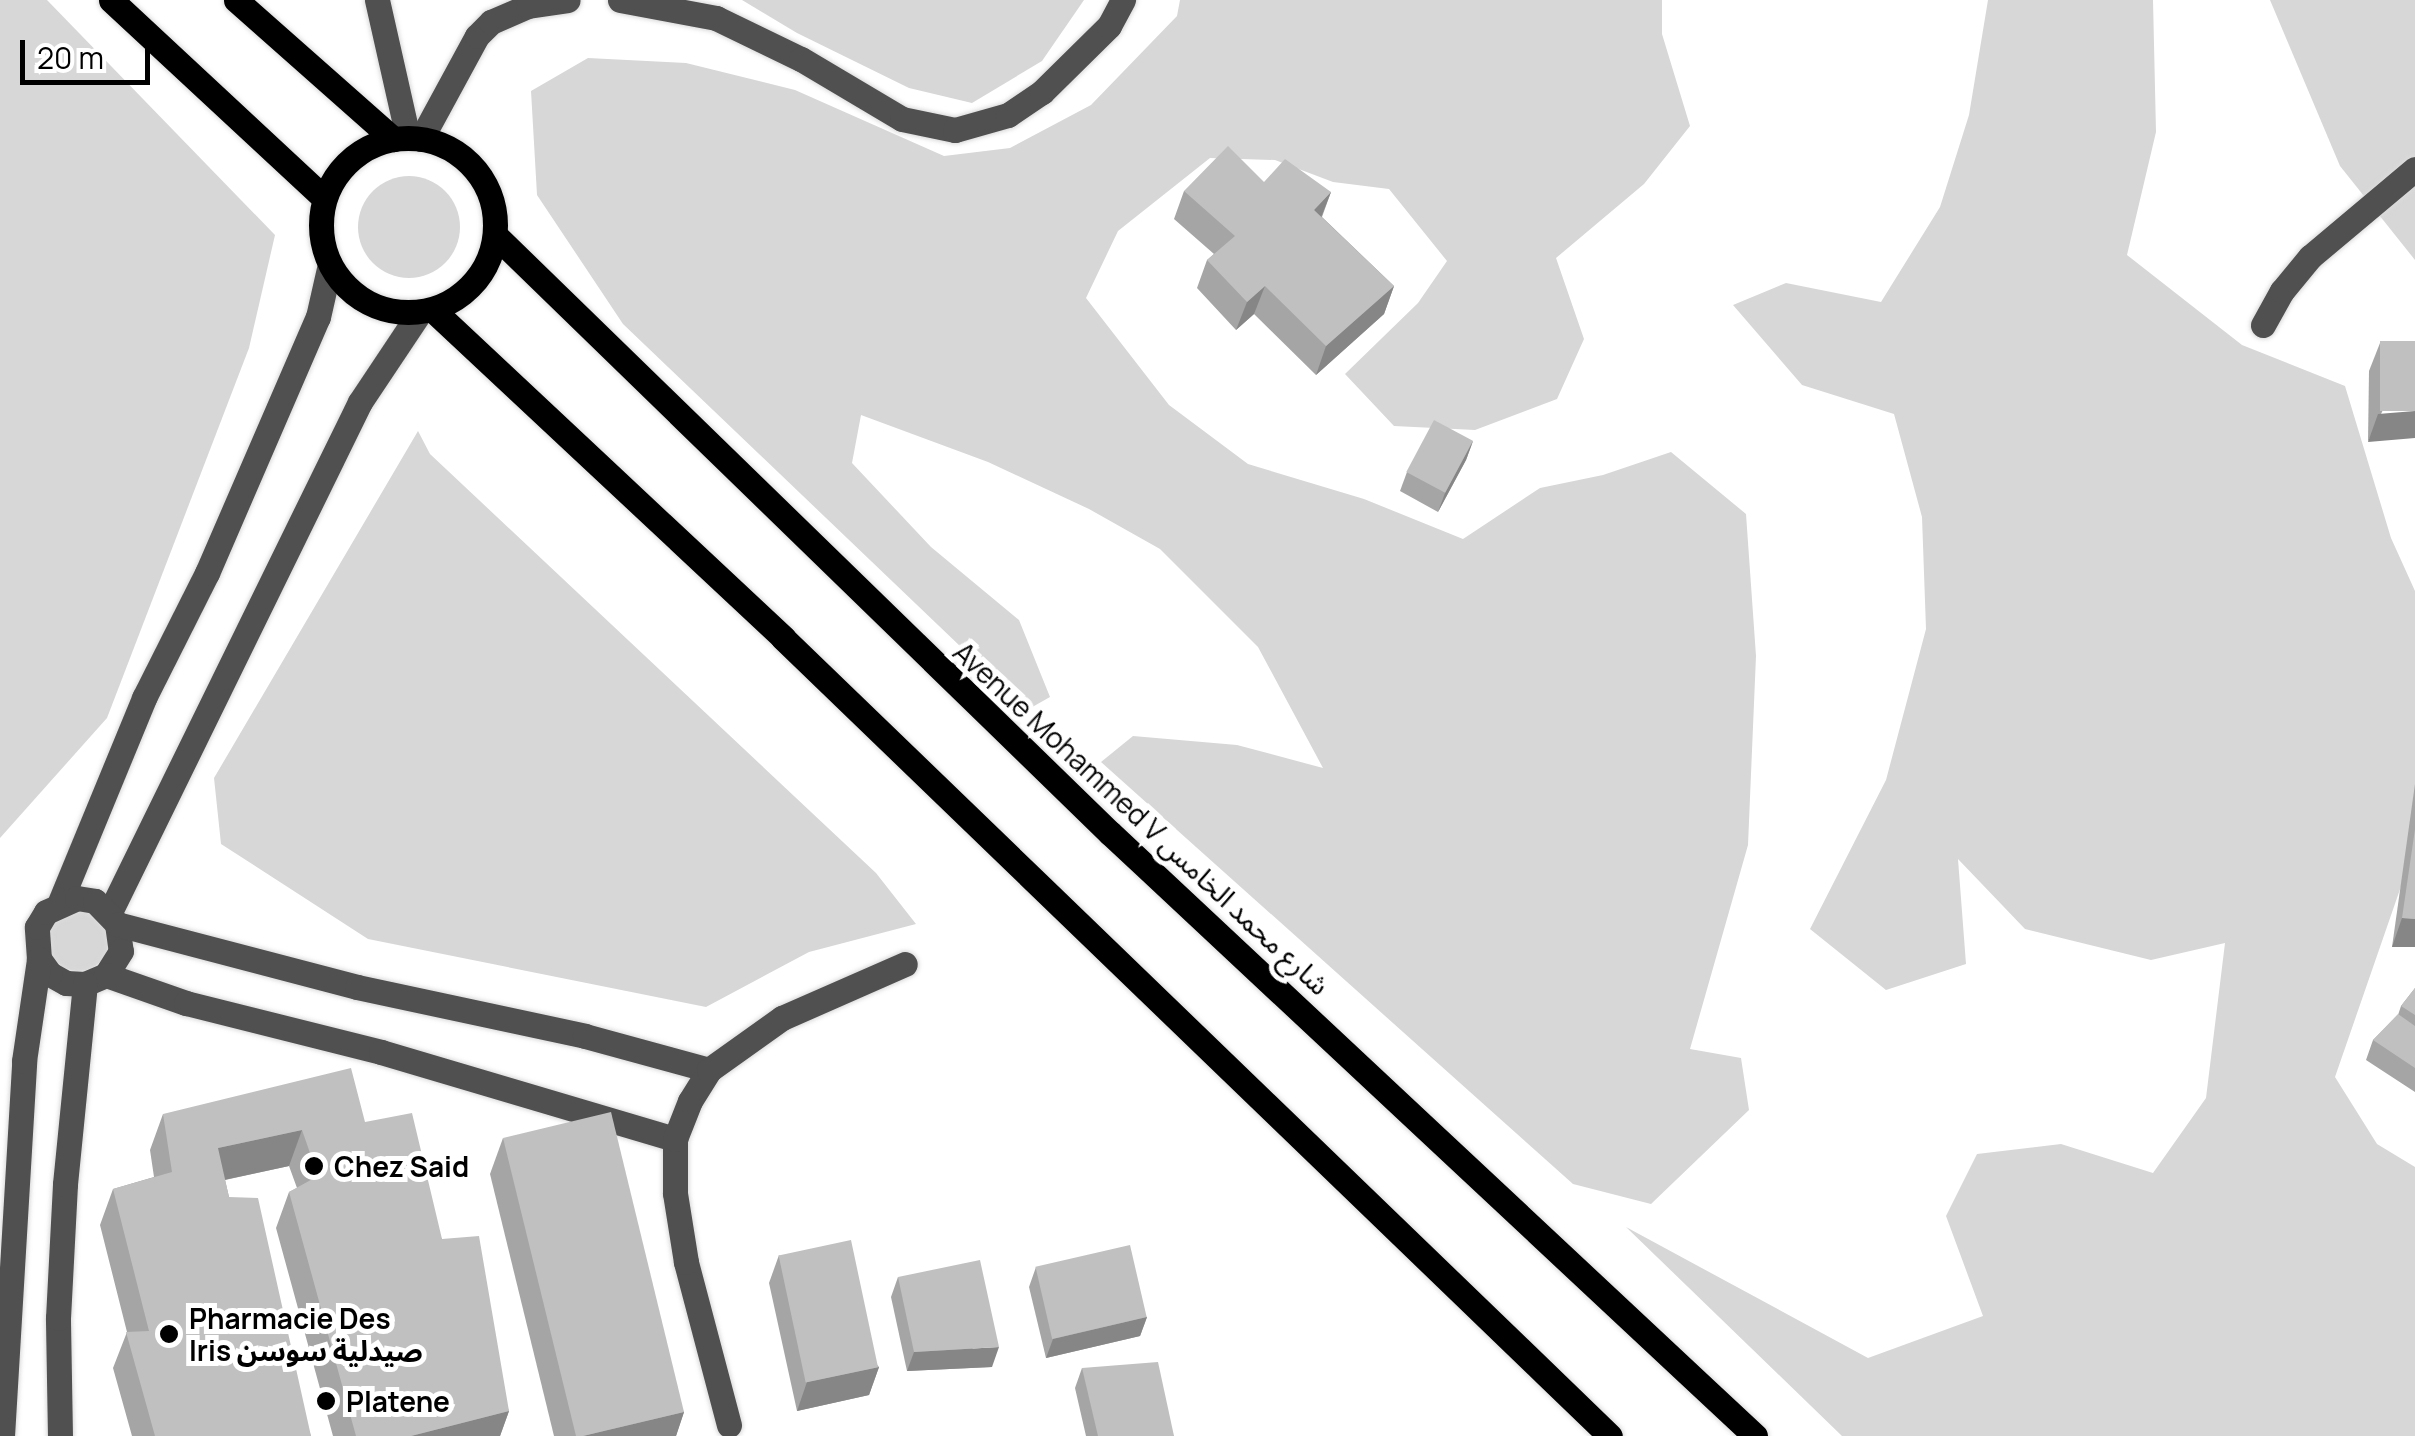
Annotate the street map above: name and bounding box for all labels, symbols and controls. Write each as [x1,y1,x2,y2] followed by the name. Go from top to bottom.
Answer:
[25,20,155,82] scale bar
[37,37,104,78] text: 20 m
[947,635,1337,1001] street label: Avenue Mohammed V شارع محمد الخامس
[334,1149,469,1183] place label: Chez Said
[303,1155,325,1177] marker: Chez Said
[189,1301,423,1367] place label: Pharmacie Des Iris صيدلية سوسن
[158,1323,180,1345] marker: Pharmacie Des Iris صيدلية سوسن
[346,1384,450,1418] place label: Platene
[315,1390,337,1412] marker: Platene

